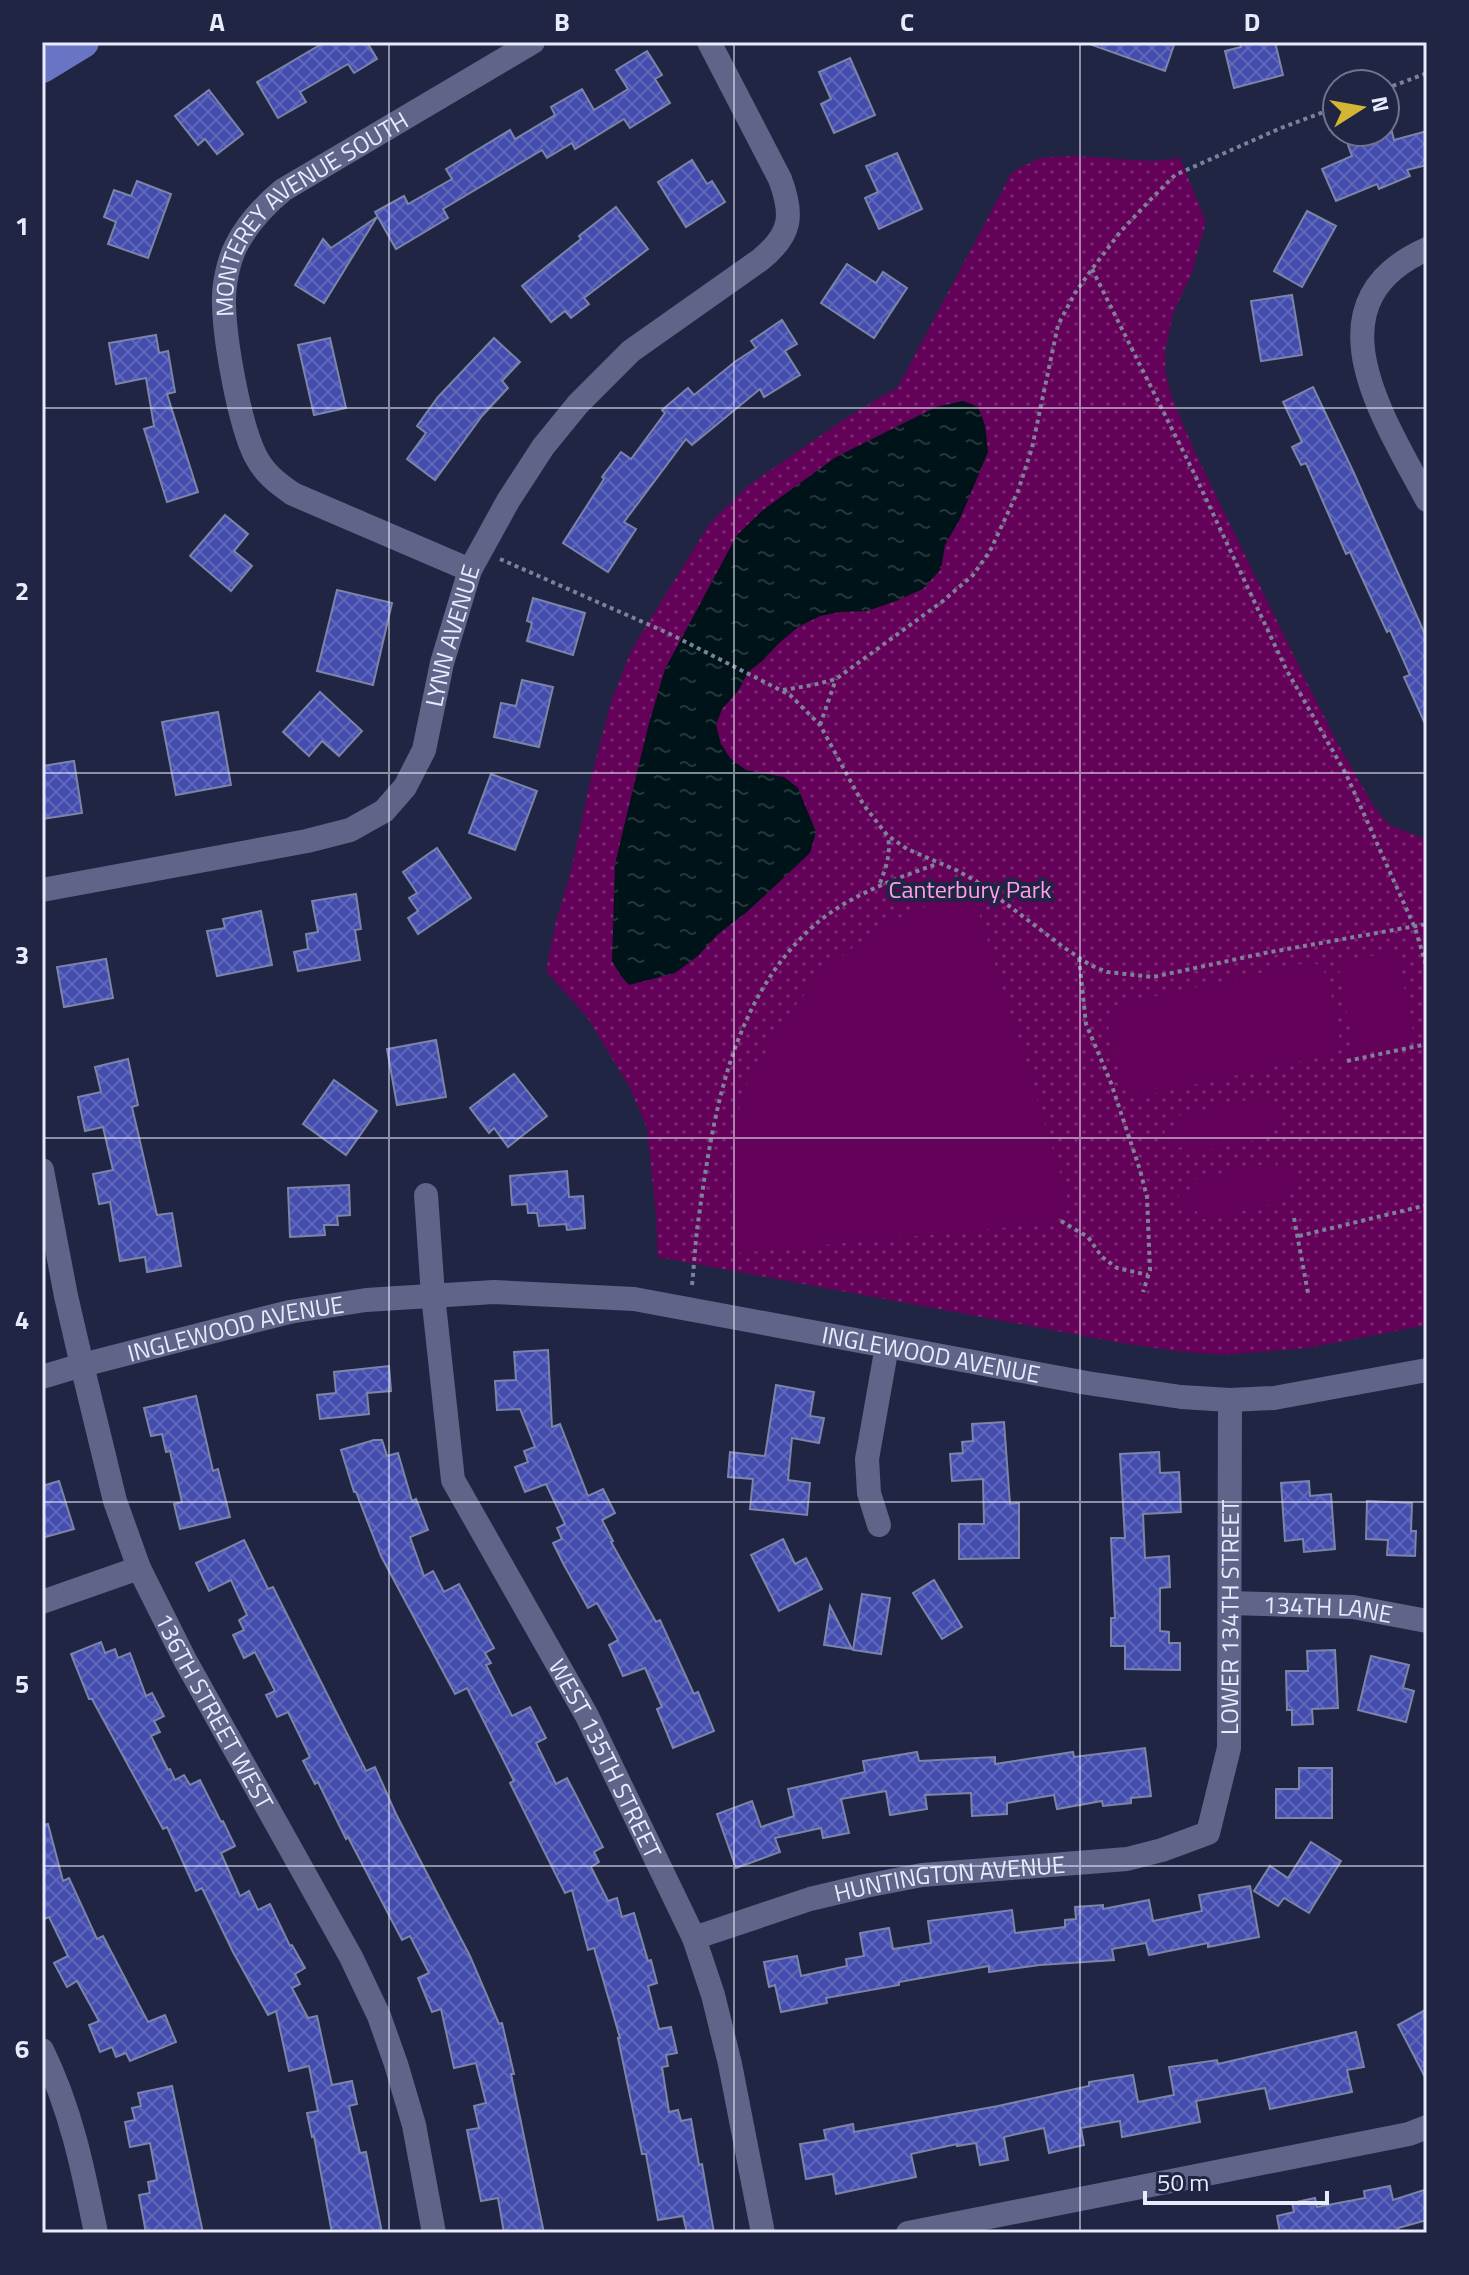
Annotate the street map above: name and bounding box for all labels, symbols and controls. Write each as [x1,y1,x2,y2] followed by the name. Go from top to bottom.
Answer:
[209,2,225,41] text: A
[554,2,570,41] text: B
[900,2,914,41] text: C
[1244,2,1260,41] text: D
[1321,68,1401,148] north arrow
[1362,93,1399,115] text: N
[206,102,415,317] street label: MONTEREY AVENUE SOUTH
[15,206,29,245] text: 1
[415,560,489,710] street label: LYNN AVENUE
[15,571,29,610] text: 2
[888,871,1052,907] park label: Canterbury Park
[15,935,29,974] text: 3
[124,1286,346,1371] street label: INGLEWOOD AVENUE
[15,1300,29,1339] text: 4
[819,1316,1043,1392] street label: INGLEWOOD AVENUE
[1211,1499,1248,1735] street label: LOWER 134TH STREET
[1262,1586,1395,1632] street label: 134TH LANE
[146,1607,283,1816] street label: 136TH STREET WEST
[540,1652,671,1865] street label: WEST 135TH STREET
[15,1664,29,1703] text: 5
[830,1846,1066,1911] street label: HUNTINGTON AVENUE
[15,2029,29,2068] text: 6
[1145,2155,1327,2205] scale bar
[1157,2164,1209,2200] text: 50 m

